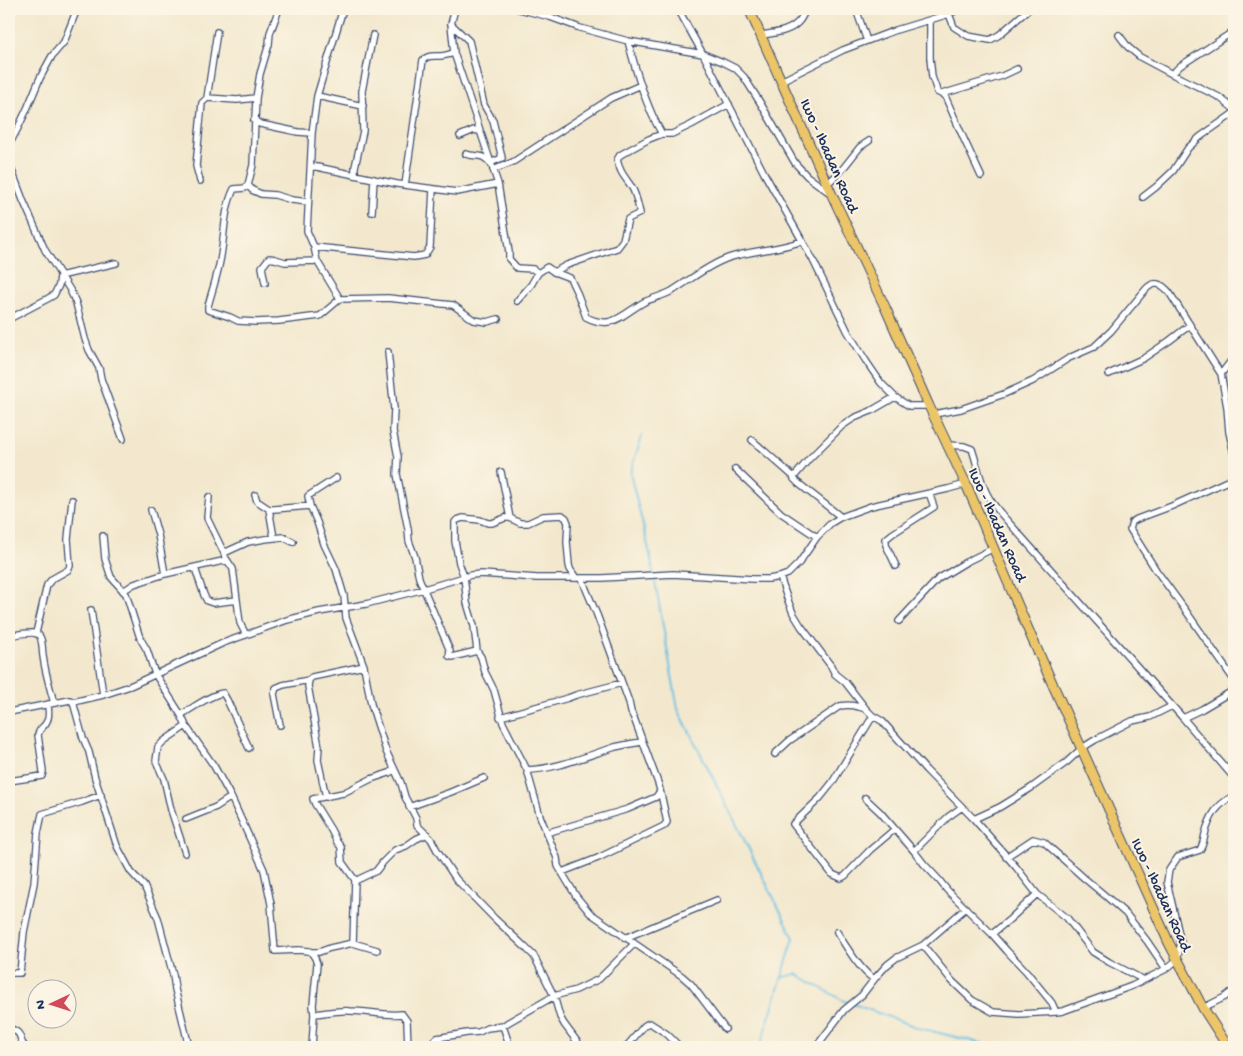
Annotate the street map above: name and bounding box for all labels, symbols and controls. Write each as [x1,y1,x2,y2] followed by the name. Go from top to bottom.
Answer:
[794,96,862,218] street label: Iwo - Ibadan Road
[962,465,1030,587] street label: Iwo - Ibadan Road
[1125,836,1195,957] street label: Iwo - Ibadan Road
[28,978,78,1028] north arrow
[33,1000,50,1010] text: N

